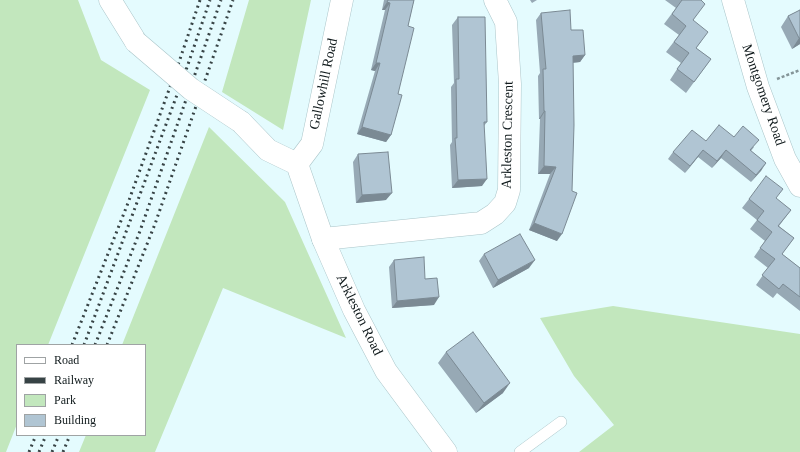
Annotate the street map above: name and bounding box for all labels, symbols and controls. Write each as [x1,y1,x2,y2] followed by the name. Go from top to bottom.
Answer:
[306,37,342,131] street label: Gallowhill Road
[738,42,788,148] street label: Montgomery Road
[499,81,517,189] street label: Arkleston Crescent
[332,272,386,358] street label: Arkleston Road
[16,344,146,436] legend
[54,353,79,367] text: Road
[54,373,94,387] text: Railway
[54,393,76,407] text: Park
[54,413,96,427] text: Building

